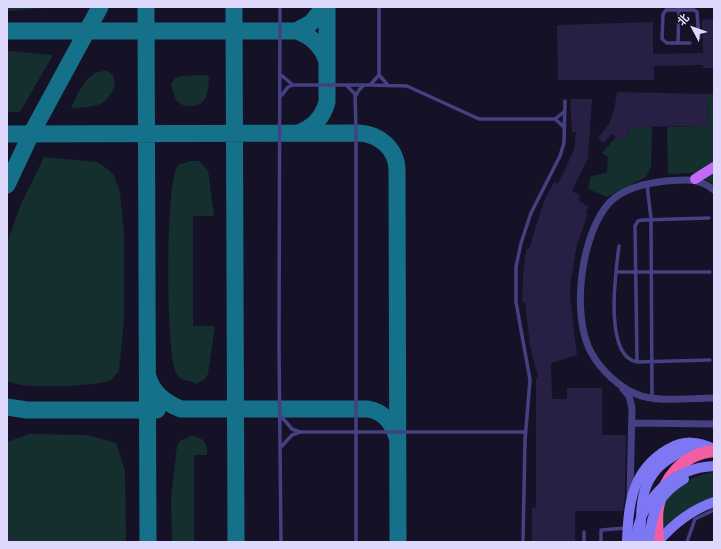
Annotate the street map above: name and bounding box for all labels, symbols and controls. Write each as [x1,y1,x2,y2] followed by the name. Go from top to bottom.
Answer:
[673,8,713,48] north arrow
[676,12,691,28] text: 北

